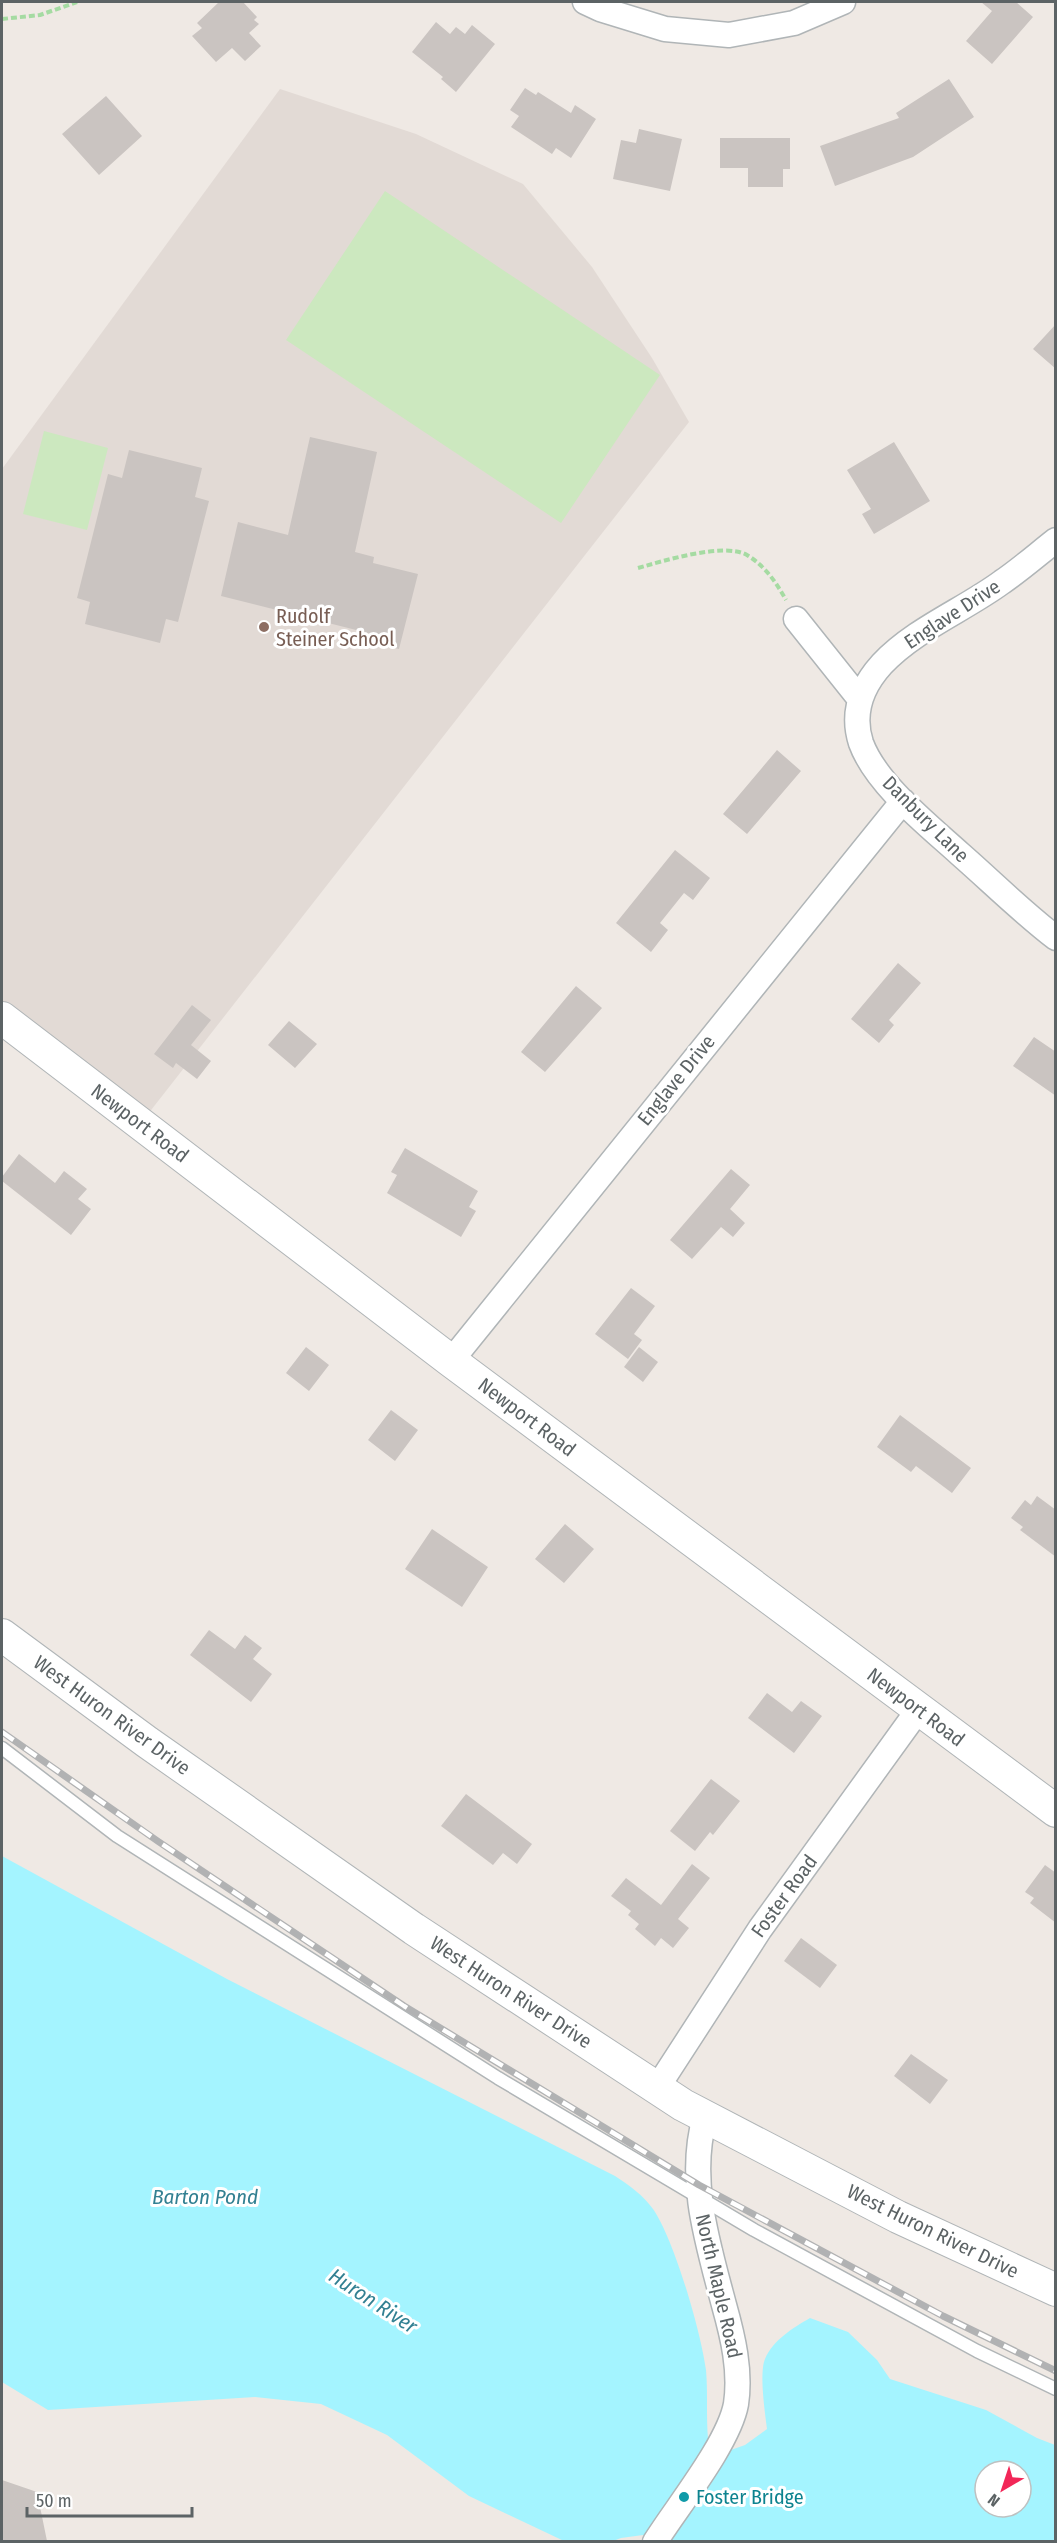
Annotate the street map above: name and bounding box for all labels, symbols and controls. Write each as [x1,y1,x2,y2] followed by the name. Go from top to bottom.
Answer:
[900,574,1004,654] street label: Englave Drive
[276,604,395,651] place label: Rudolf Steiner School
[257,620,271,634] marker: Rudolf Steiner School
[878,771,974,867] street label: Danbury Lane
[632,1030,720,1130] street label: Englave Drive
[86,1079,194,1167] street label: Newport Road
[473,1373,581,1461] street label: Newport Road
[29,1650,195,1780] street label: West Huron River Drive
[862,1663,970,1751] street label: Newport Road
[746,1850,822,1942] street label: Foster Road
[426,1931,596,2053] street label: West Huron River Drive
[843,2179,1023,2283] street label: West Huron River Drive
[152,2184,258,2210] water label: Barton Pond
[691,2212,747,2360] street label: North Maple Road
[324,2263,423,2340] water label: Huron River
[973,2459,1033,2519] north arrow
[27,2480,192,2518] scale bar
[696,2485,804,2509] place label: Foster Bridge
[36,2490,72,2512] text: 50 m
[677,2490,691,2504] marker: Foster Bridge
[984,2490,1004,2511] text: N

